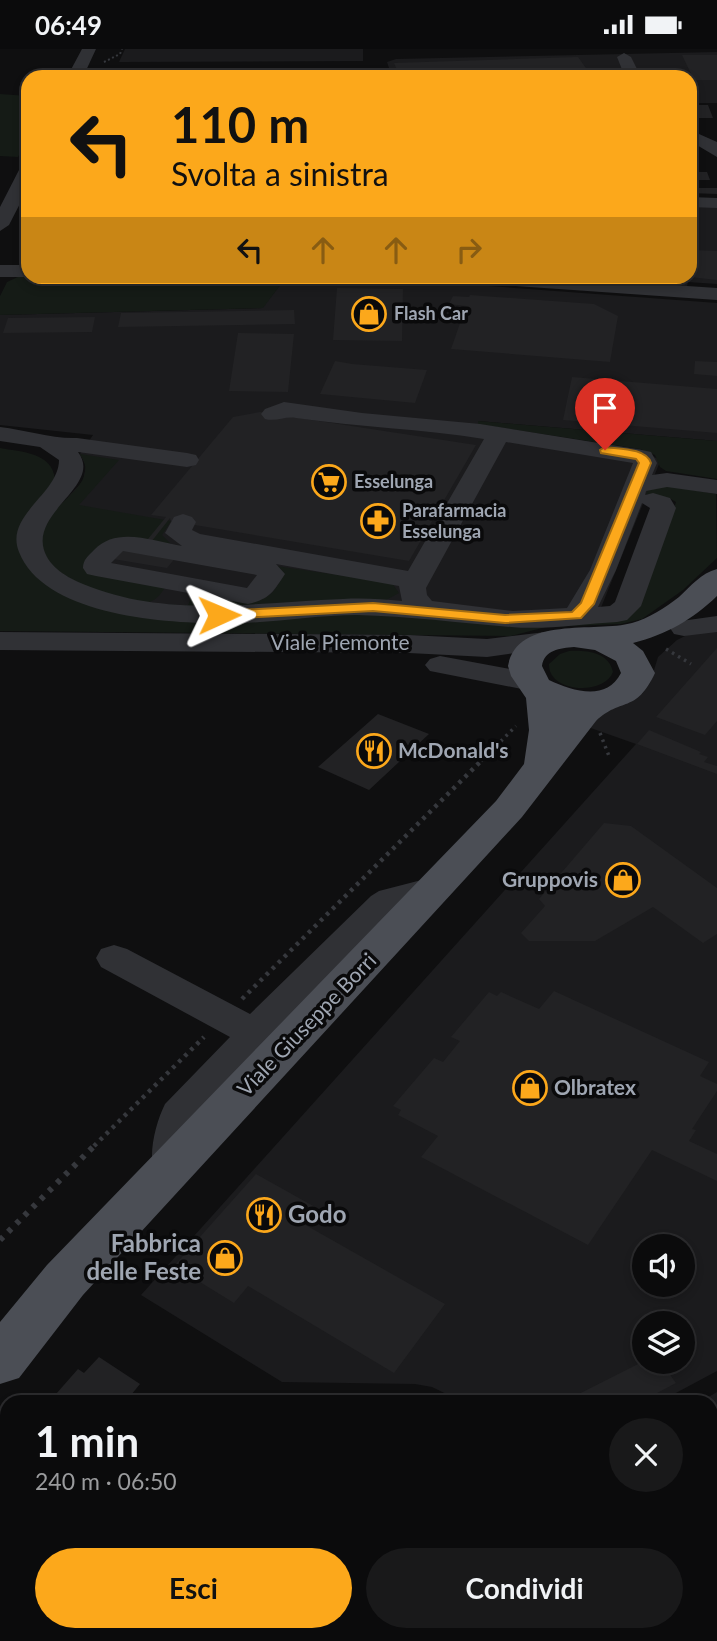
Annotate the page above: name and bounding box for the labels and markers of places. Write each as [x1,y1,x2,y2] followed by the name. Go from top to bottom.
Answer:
[350,295,388,333] shop icon: Flash Car
[394,302,468,324] place label: Flash Car
[575,378,635,450] pin
[310,463,348,501] supermarket icon: Esselunga
[354,470,433,492] place label: Esselunga
[402,499,506,542] place label: Parafarmacia Esselunga
[359,502,397,540] pharmacy icon: Parafarmacia Esselunga
[355,732,393,770] restaurant icon: McDonald's
[398,737,509,762] place label: McDonald's
[604,861,642,899] shop icon: Gruppovis
[502,866,598,891] place label: Gruppovis
[511,1069,549,1107] shop icon: Olbratex
[554,1074,636,1099] place label: Olbratex
[245,1196,283,1234] restaurant icon: Godo
[288,1199,346,1228] place label: Godo
[86,1228,201,1285] place label: Fabbrica delle Feste
[206,1239,244,1277] shop icon: Fabbrica delle Feste

